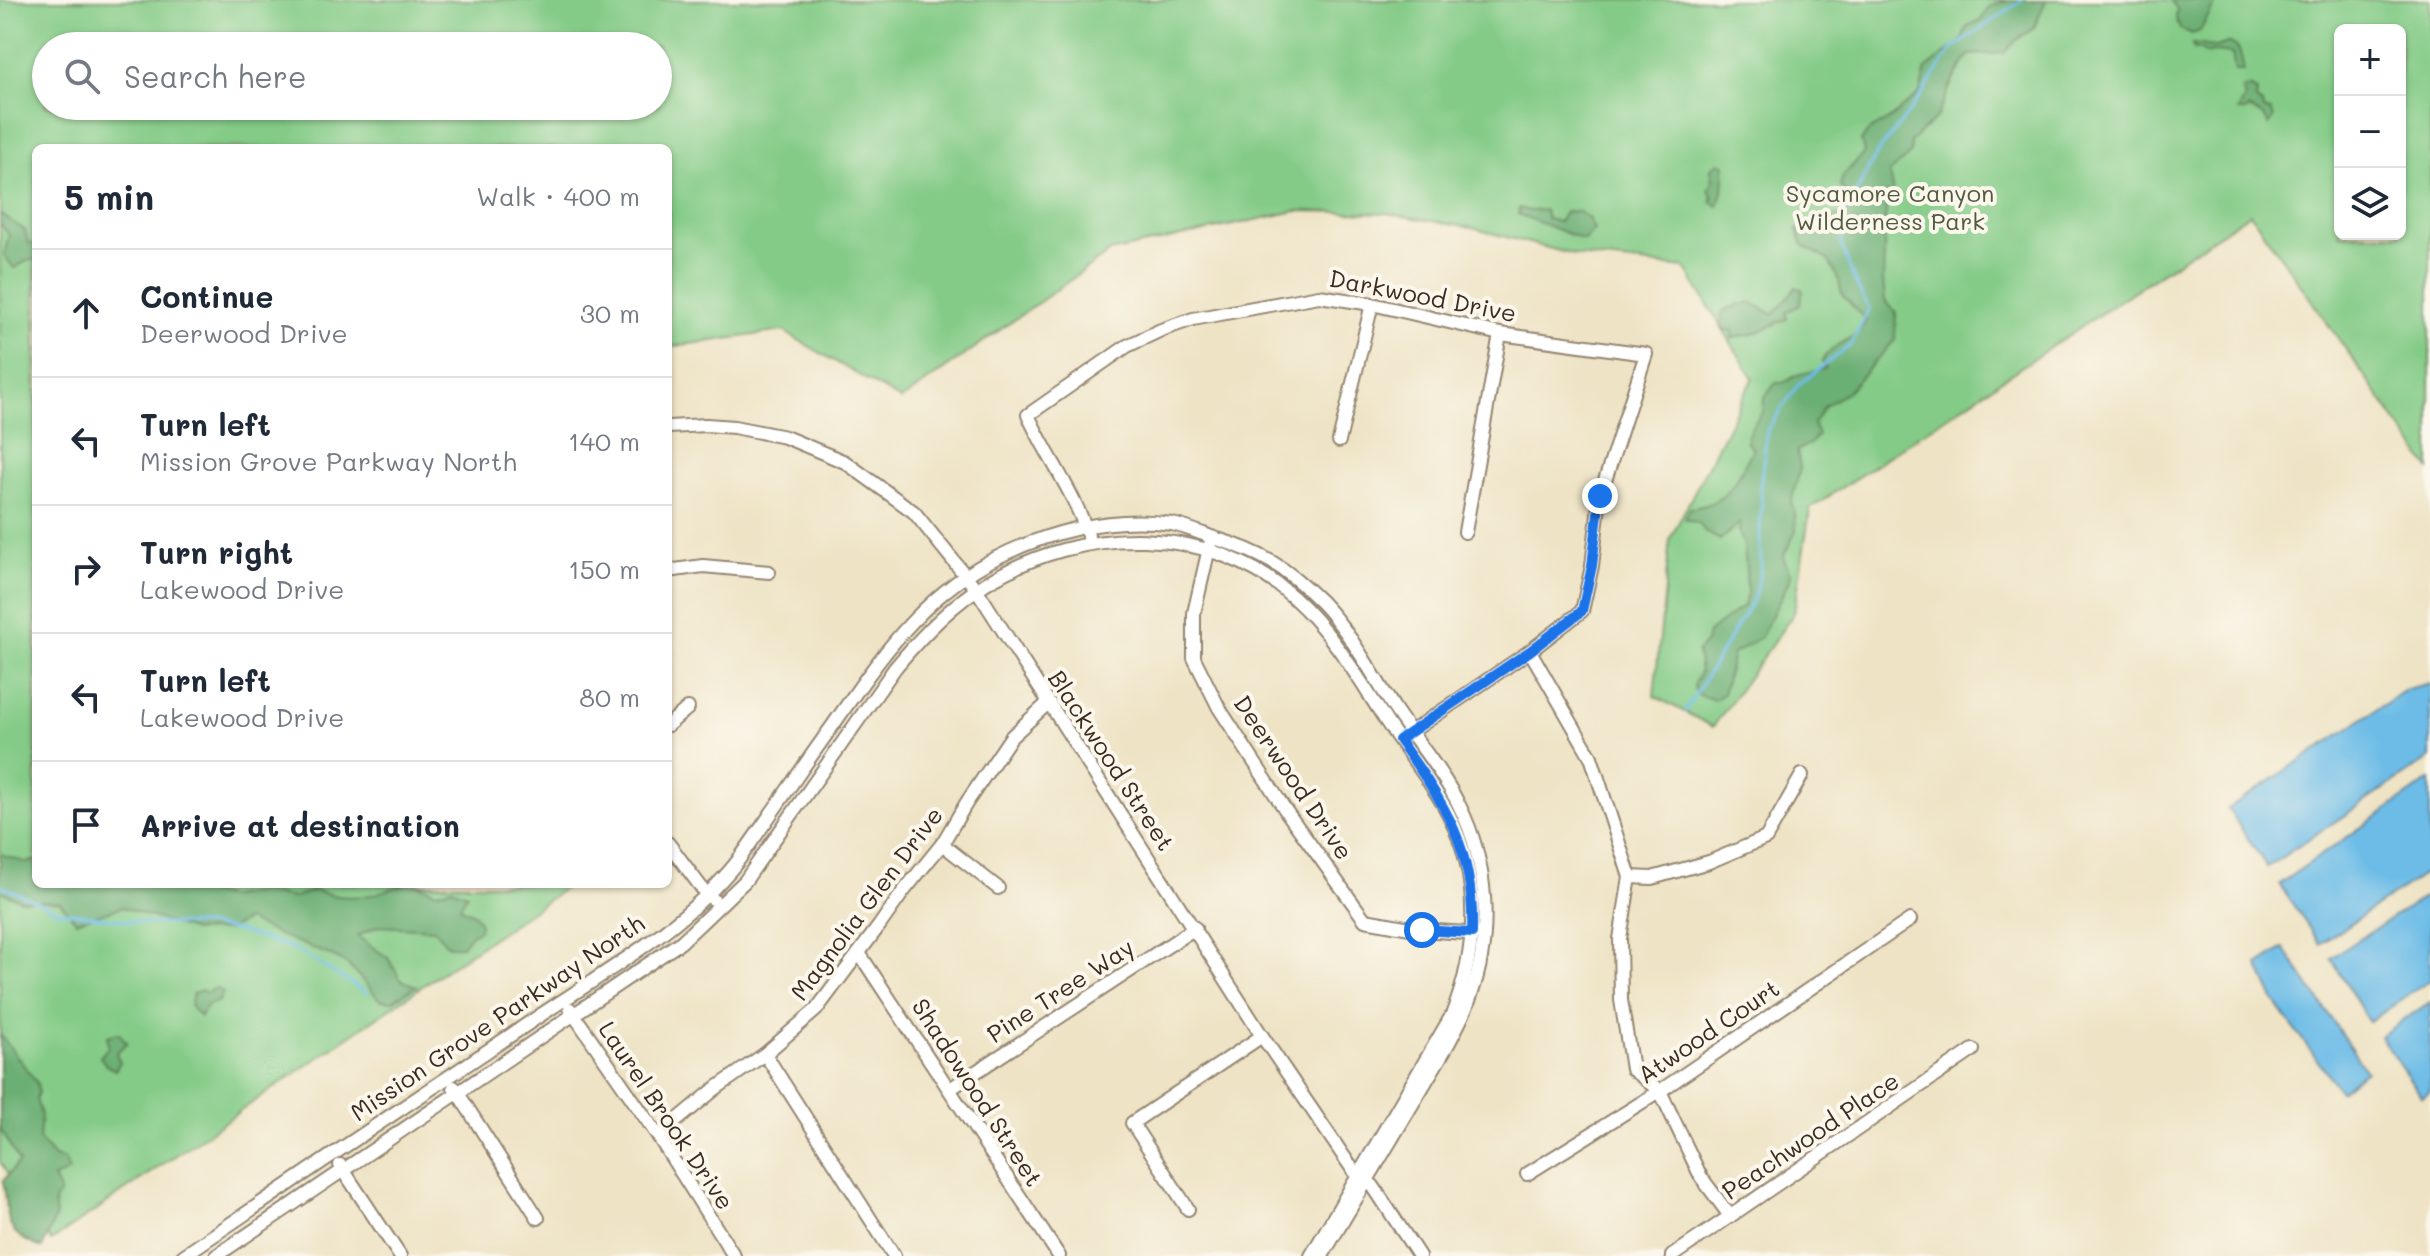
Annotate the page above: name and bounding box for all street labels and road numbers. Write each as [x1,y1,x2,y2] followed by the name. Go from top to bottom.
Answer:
[1327,262,1519,328] street label: Darkwood Drive
[1042,664,1182,856] street label: Blackwood Street
[1228,689,1360,865] street label: Deerwood Drive
[783,800,949,1006] street label: Magnolia Glen Drive
[344,907,650,1127] street label: Mission Grove Parkway North
[981,931,1139,1049] street label: Pine Tree Way
[1631,972,1785,1090] street label: Atwood Court
[906,992,1050,1192] street label: Shadowood Street
[592,1015,742,1215] street label: Laurel Brook Drive
[1716,1064,1904,1206] street label: Peachwood Place

